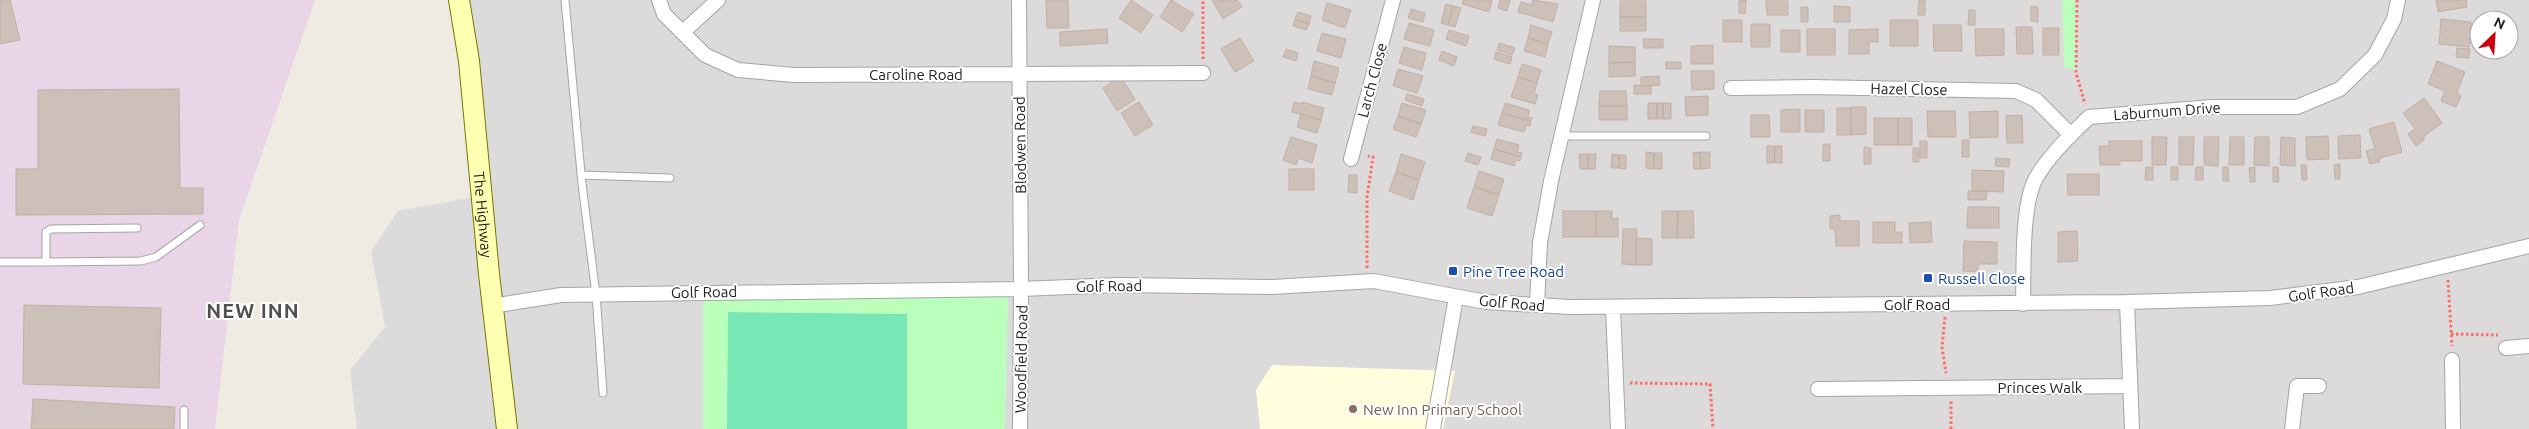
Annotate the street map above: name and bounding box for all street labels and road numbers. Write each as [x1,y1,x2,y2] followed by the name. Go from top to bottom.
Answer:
[1354,41,1390,119] street label: Larch Close
[869,66,963,83] street label: Caroline Road
[1870,80,1948,98] street label: Hazel Close
[1011,96,1029,194] street label: Blodwen Road
[2113,99,2221,123] street label: Laburnum Drive
[471,171,496,258] street label: The Highway
[1076,277,1142,295] street label: Golf Road
[2287,279,2355,305] street label: Golf Road
[671,283,737,301] street label: Golf Road
[1478,292,1546,314] street label: Golf Road
[1884,296,1950,313] street label: Golf Road
[1012,305,1030,413] street label: Woodfield Road
[1998,379,2083,396] street label: Princes Walk

